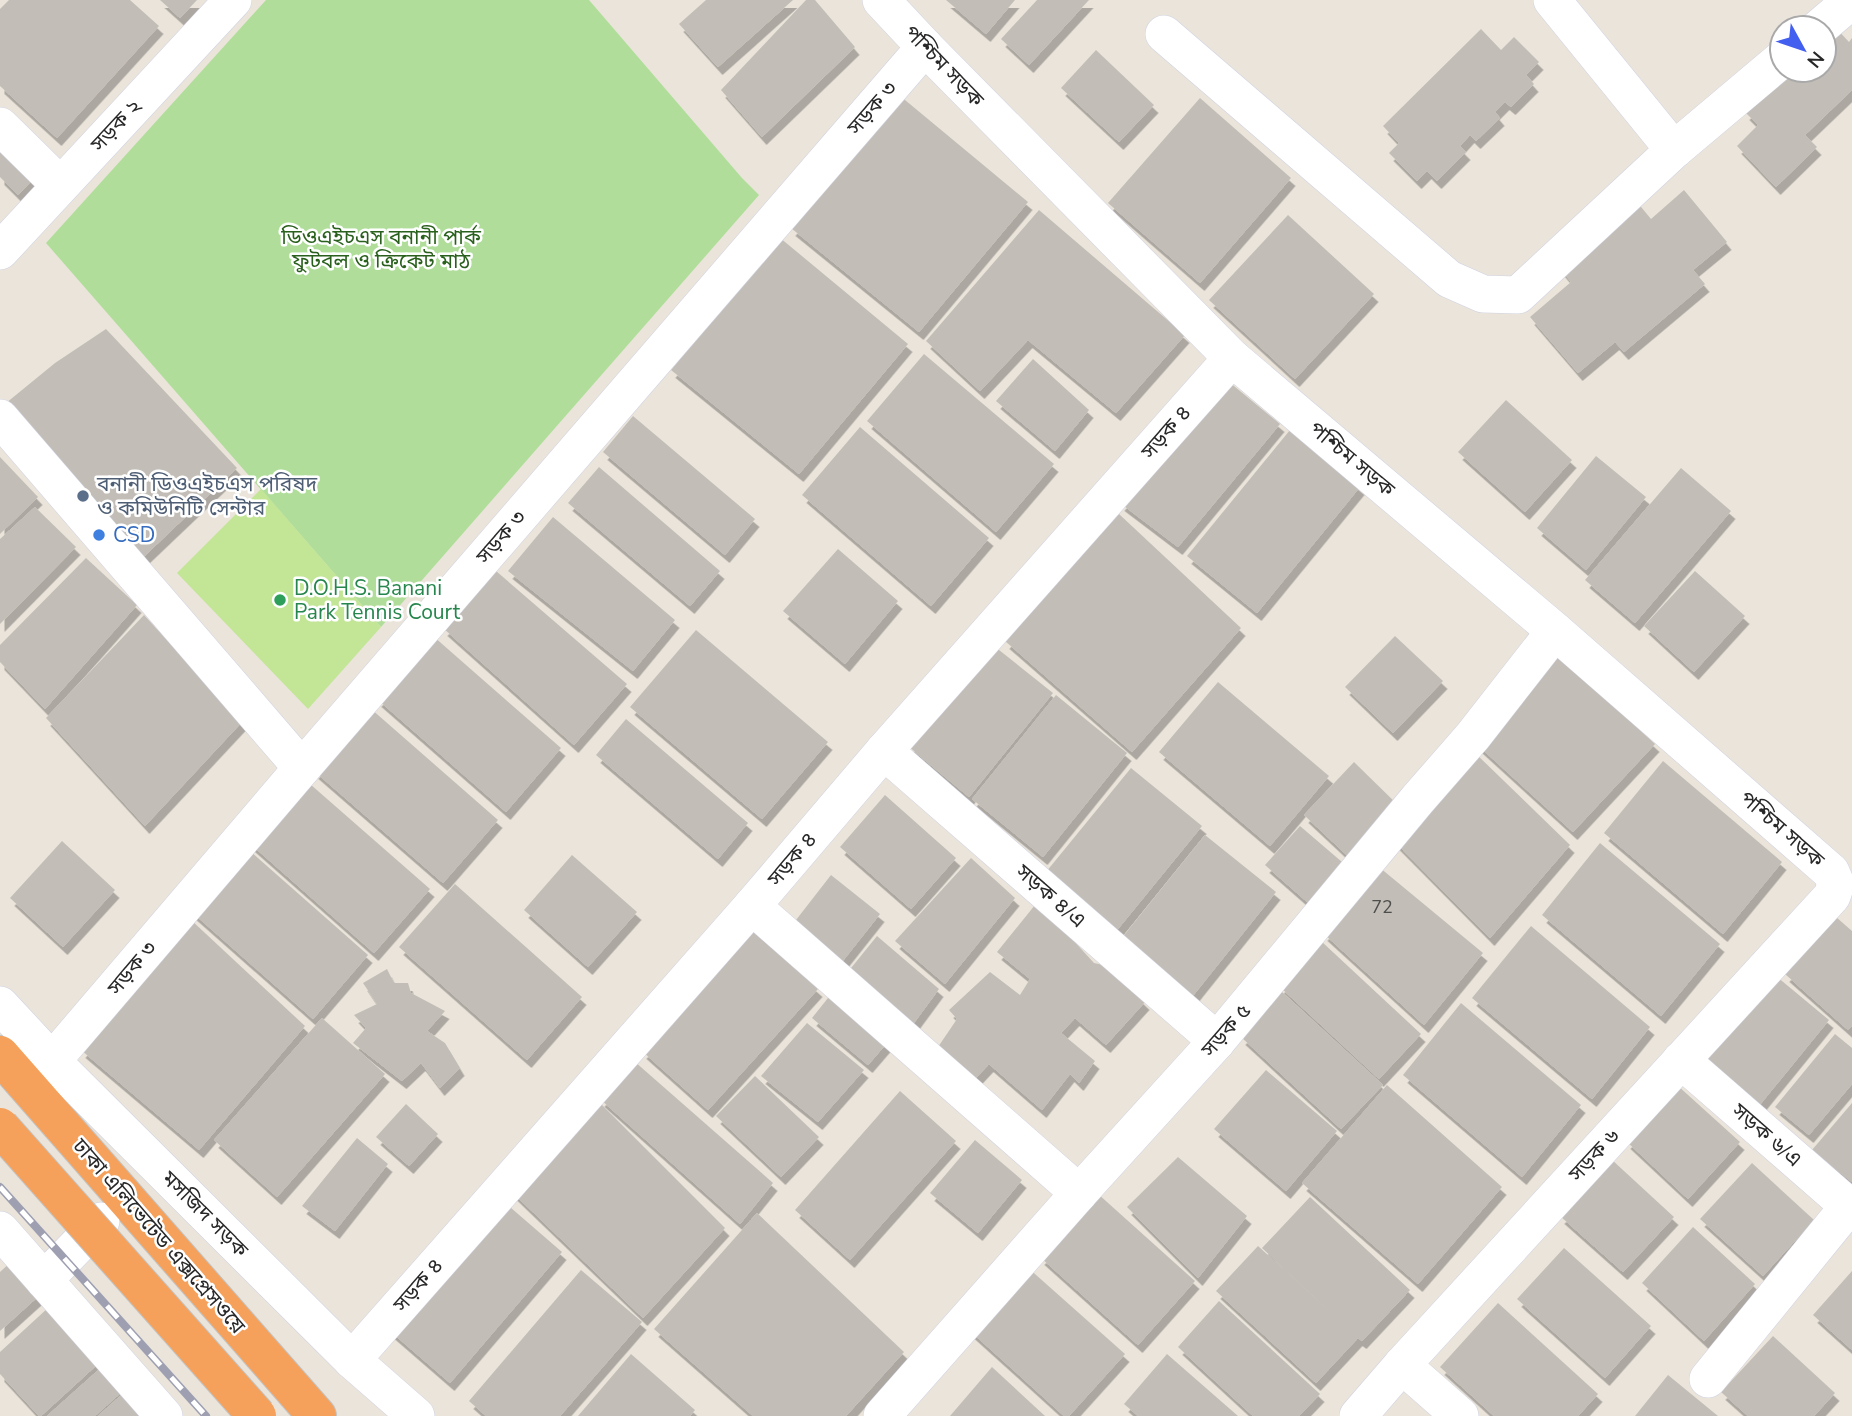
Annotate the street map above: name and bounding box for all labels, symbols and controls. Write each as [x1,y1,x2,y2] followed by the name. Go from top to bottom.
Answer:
[1768,14,1838,84] north arrow
[898,19,991,114] street label: পশ্চিম সড়ক
[1801,45,1830,73] text: N
[840,75,903,142] street label: সড়ক ৩
[84,92,148,158] street label: সড়ক ২
[280,223,482,275] park label: ডিওএইচএস বনানী পার্ক ফুটবল ও ক্রিকেট মাঠ
[1134,399,1197,466] street label: সড়ক ৪
[1303,415,1402,504] street label: পশ্চিম সড়ক
[96,470,317,522] place label: বনানী ডিওএইচএস পরিষদ ও কমিউনিটি সেন্টার
[75,488,91,504] marker: বনানী ডিওএইচএস পরিষদ ও কমিউনিটি সেন্টার
[469,504,532,571] street label: সড়ক ৩
[113,521,155,549] place label: CSD
[91,527,107,543] marker: CSD
[294,574,461,626] place label: D.O.H.S. Banani Park Tennis Court
[272,592,288,608] marker: D.O.H.S. Banani Park Tennis Court
[1734,784,1831,874] street label: পশ্চিম সড়ক
[760,826,823,893] street label: সড়ক ৪
[1009,857,1092,934] street label: সড়ক ৪/এ
[1371,895,1393,919] house number: 72
[100,935,163,1002] street label: সড়ক ৩
[1194,997,1257,1064] street label: সড়ক ৫
[1725,1096,1808,1173] street label: সড়ক ৬/এ
[1562,1122,1626,1188] street label: সড়ক ৬
[66,1132,252,1340] street label: ঢাকা এলিভেটেড এক্সপ্রেসওয়ে
[155,1164,255,1264] street label: মসজিদ সড়ক
[386,1252,449,1319] street label: সড়ক ৪

